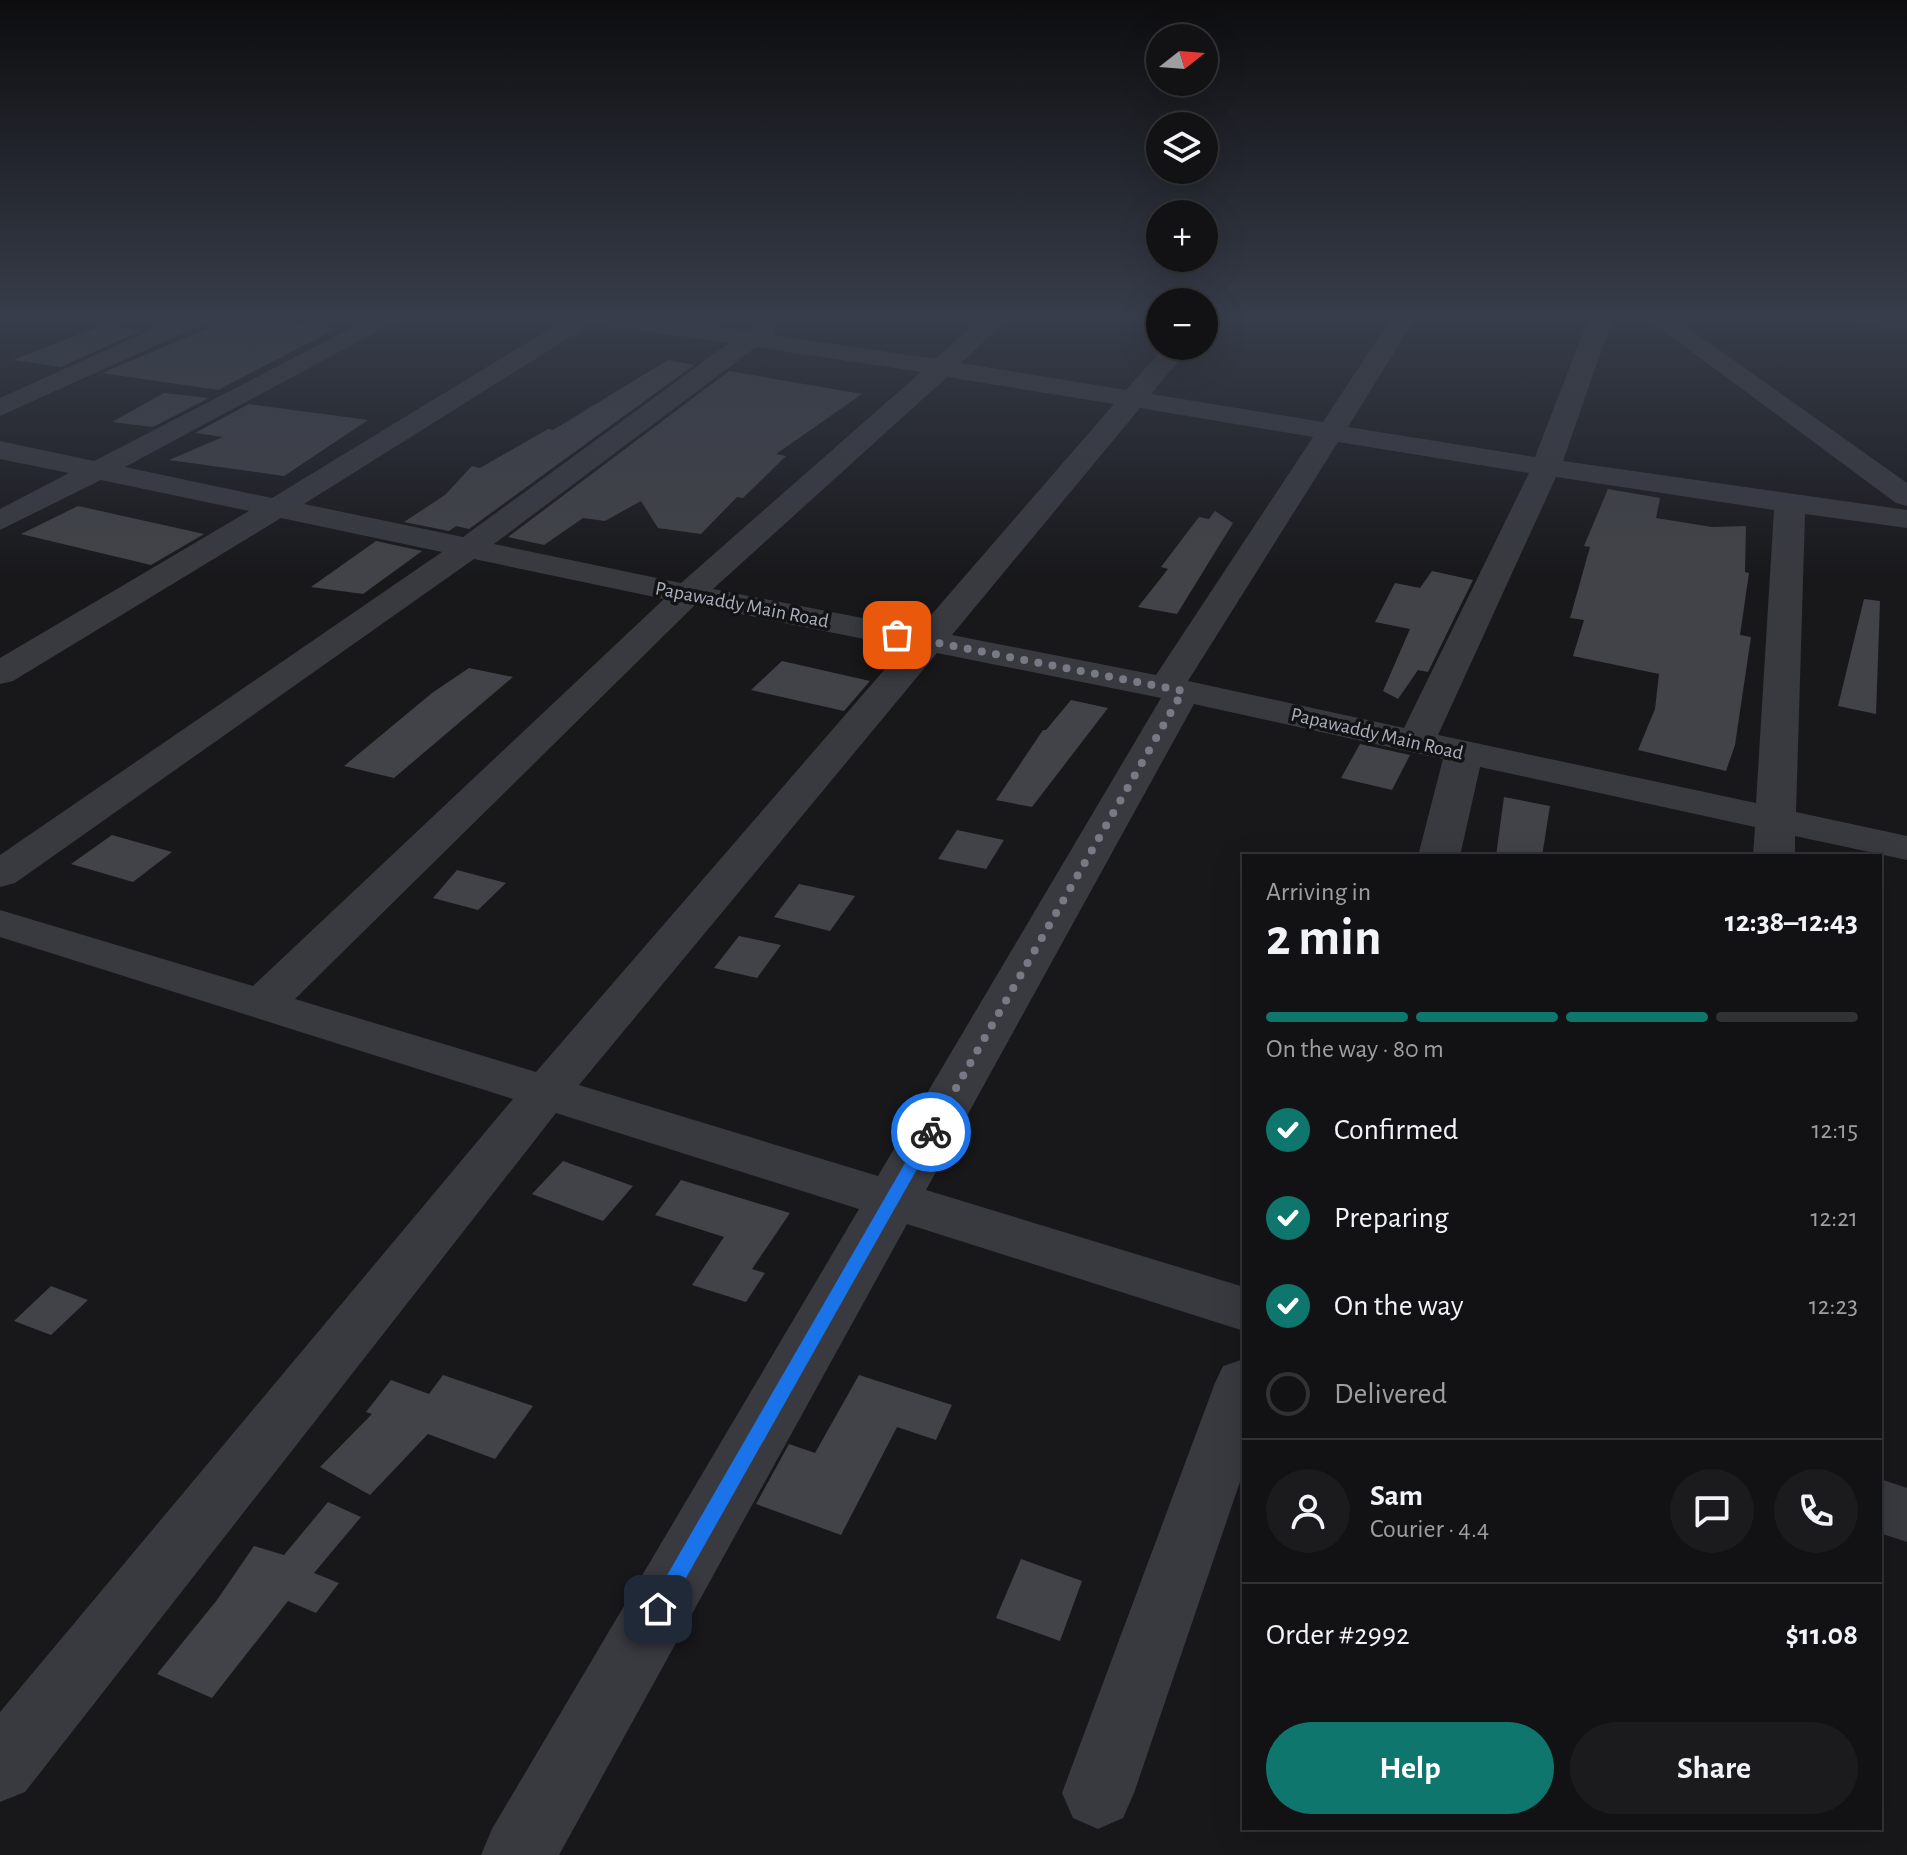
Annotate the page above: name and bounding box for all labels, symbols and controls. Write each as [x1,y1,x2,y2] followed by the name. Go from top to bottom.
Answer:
[1146,24,1218,96] north arrow
[1146,24,1218,360] map controls
[1146,112,1218,184] button: layers
[1146,200,1218,272] button: +
[1146,288,1218,360] button: −
[654,578,830,632] street label: Papawaddy Main Road
[863,601,931,669] pin
[875,613,919,657] icon: bag
[1289,704,1465,764] street label: Papawaddy Main Road
[1266,879,1371,905] text: Arriving in
[1725,907,1858,937] text: 12:38–12:43
[1266,912,1381,964] text: 2 min
[1266,1036,1444,1062] text: On the way · 80 m
[891,1092,971,1172] courier
[1266,1108,1310,1152] icon: check
[909,1110,953,1154] icon: bike
[1334,1115,1458,1145] text: Confirmed
[1811,1117,1858,1143] text: 12:15
[1266,1196,1310,1240] icon: check
[1334,1203,1449,1233] text: Preparing
[1810,1205,1858,1231] text: 12:21
[1266,1284,1310,1328] icon: check
[1334,1291,1463,1321] text: On the way
[1809,1293,1858,1319] text: 12:23
[1334,1379,1447,1409] text: Delivered
[1266,1469,1350,1553] button: person
[1670,1469,1754,1553] button: chat
[1774,1469,1858,1553] button: phone
[1370,1481,1423,1511] text: Sam
[1370,1516,1489,1542] text: Courier · 4.4
[624,1575,692,1643] pin
[636,1587,680,1631] icon: home
[1266,1620,1410,1650] text: Order #2992
[1786,1620,1858,1650] text: $11.08
[1266,1722,1554,1814] button: Help
[1570,1722,1858,1814] button: Share

